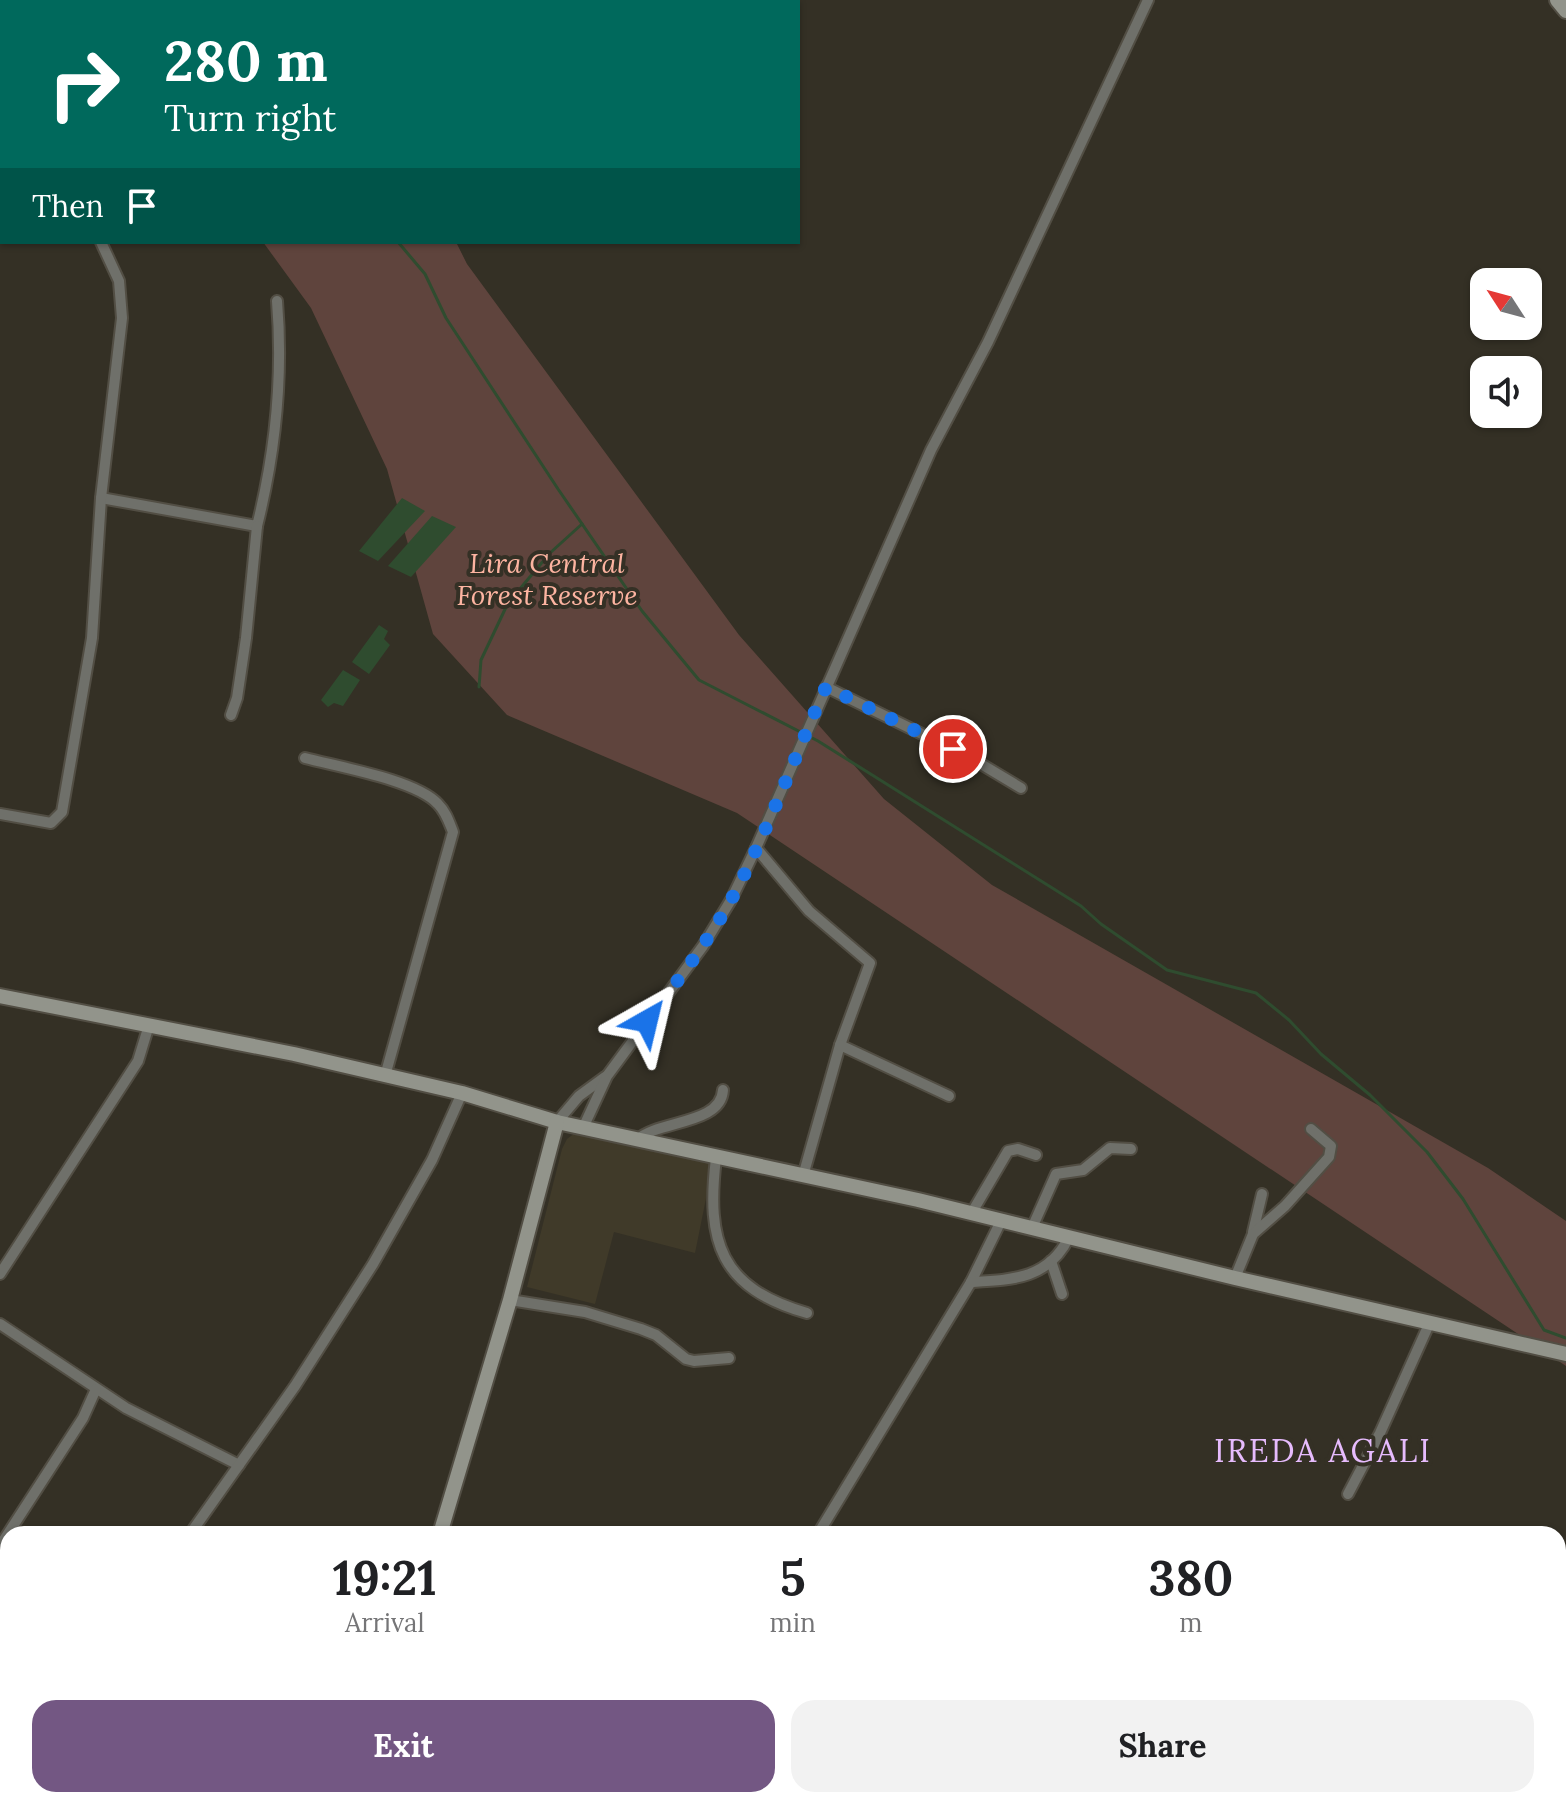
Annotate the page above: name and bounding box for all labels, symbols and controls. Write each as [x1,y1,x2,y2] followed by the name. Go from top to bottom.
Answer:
[164,25,328,96] text: 280 m
[32,32,136,136] icon: right
[164,95,337,141] text: Turn right
[120,184,164,228] icon: arrive
[32,187,104,225] text: Then
[1470,268,1542,340] north arrow
[1470,268,1542,428] map controls
[1470,356,1542,428] button: sound
[456,545,638,613] park label: Lira Central Forest Reserve
[919,715,987,783] pin
[931,727,975,771] icon: arrive
[605,979,689,1063] position arrow
[1214,1430,1432,1471] district label: IREDA AGALI
[333,1547,437,1608] text: 19:21
[780,1547,806,1608] text: 5
[1148,1547,1233,1608] text: 380
[345,1606,424,1639] text: Arrival
[770,1606,816,1639] text: min
[1179,1606,1203,1639] text: m
[32,1700,775,1792] button: Exit
[791,1700,1534,1792] button: Share

